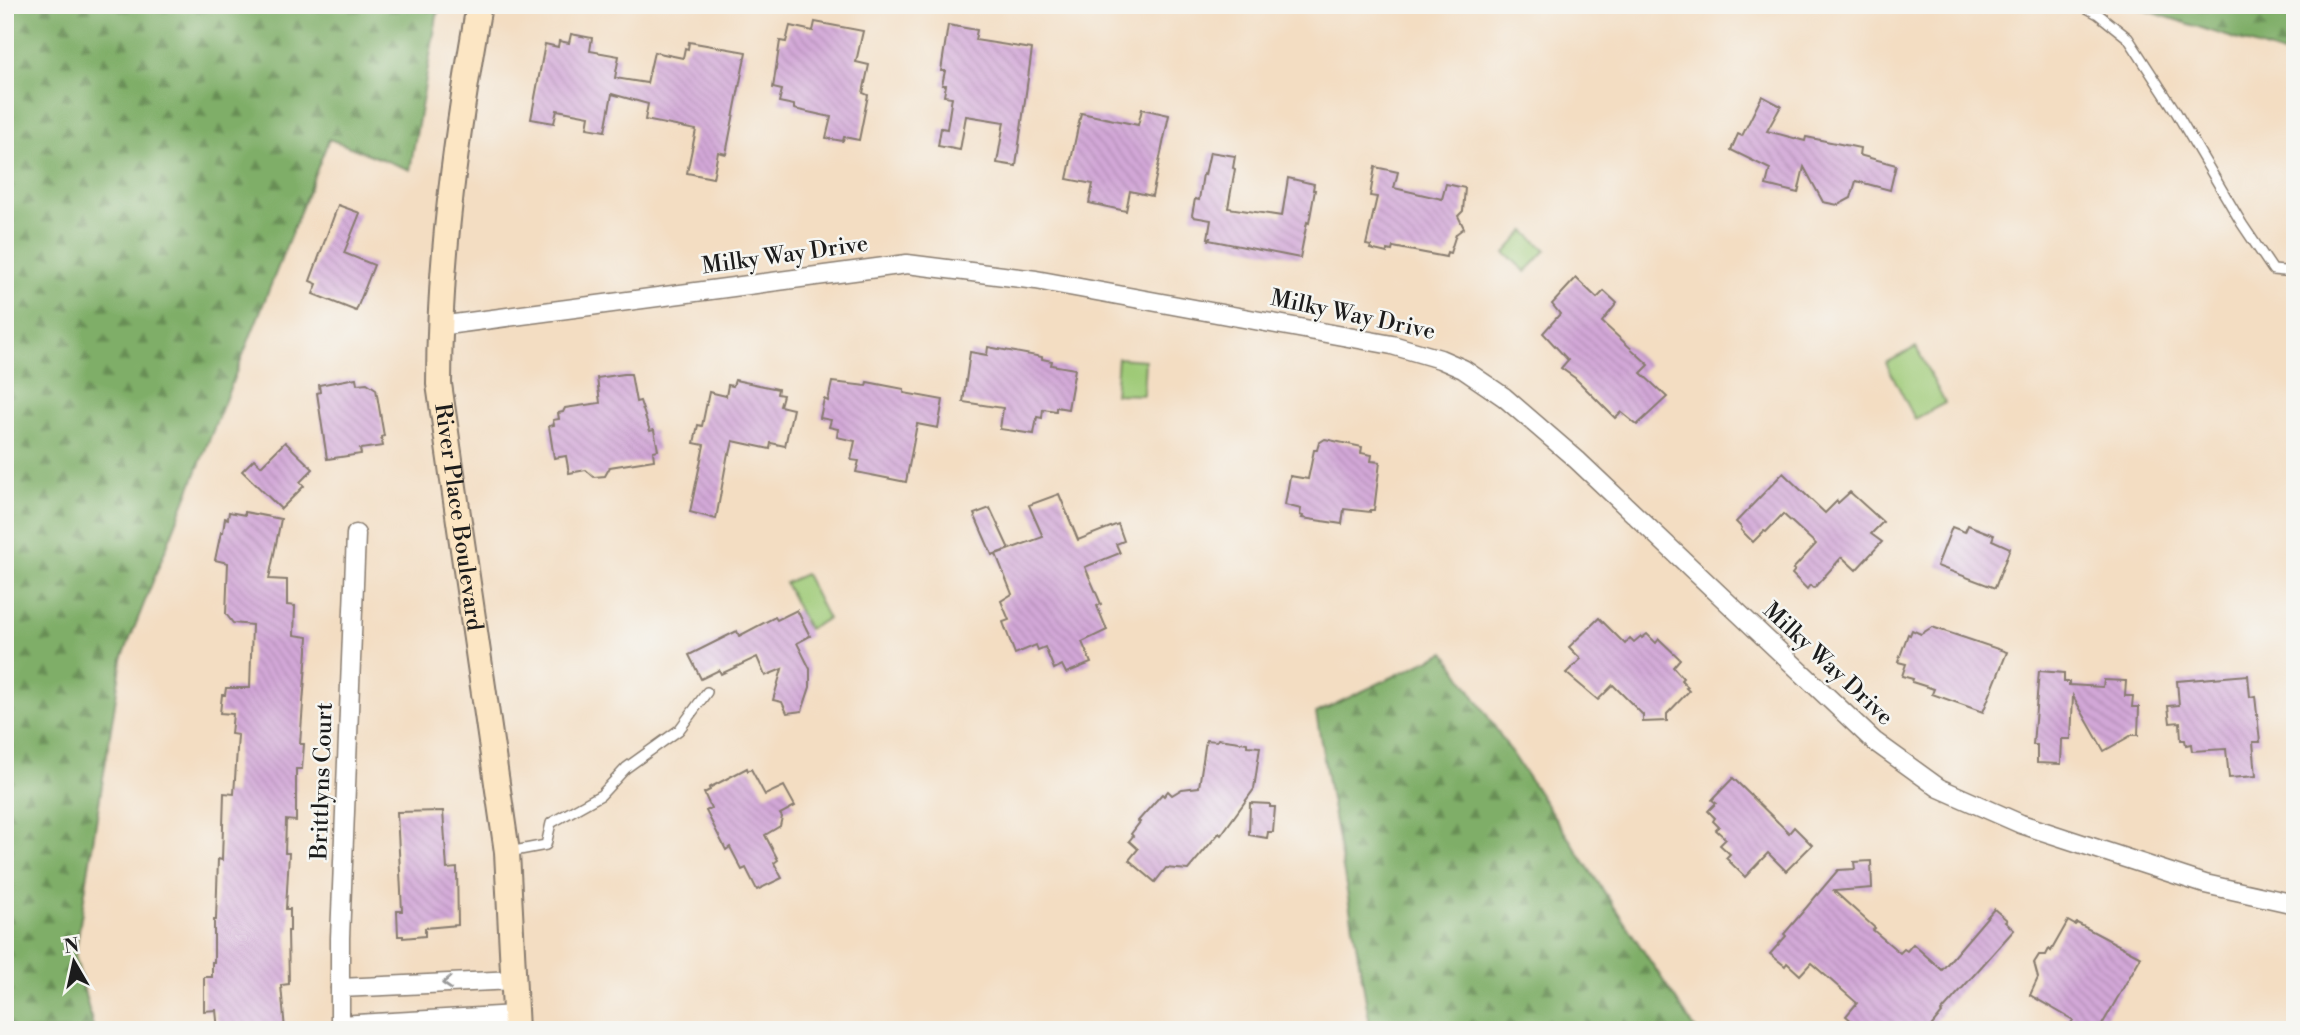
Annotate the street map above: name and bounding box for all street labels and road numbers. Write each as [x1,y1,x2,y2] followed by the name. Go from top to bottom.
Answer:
[700,229,870,281] street label: Milky Way Drive
[1268,284,1438,346] street label: Milky Way Drive
[428,401,489,633] street label: River Place Boulevard
[1757,597,1899,731] street label: Milky Way Drive
[305,702,339,861] street label: Brittlyns Court

